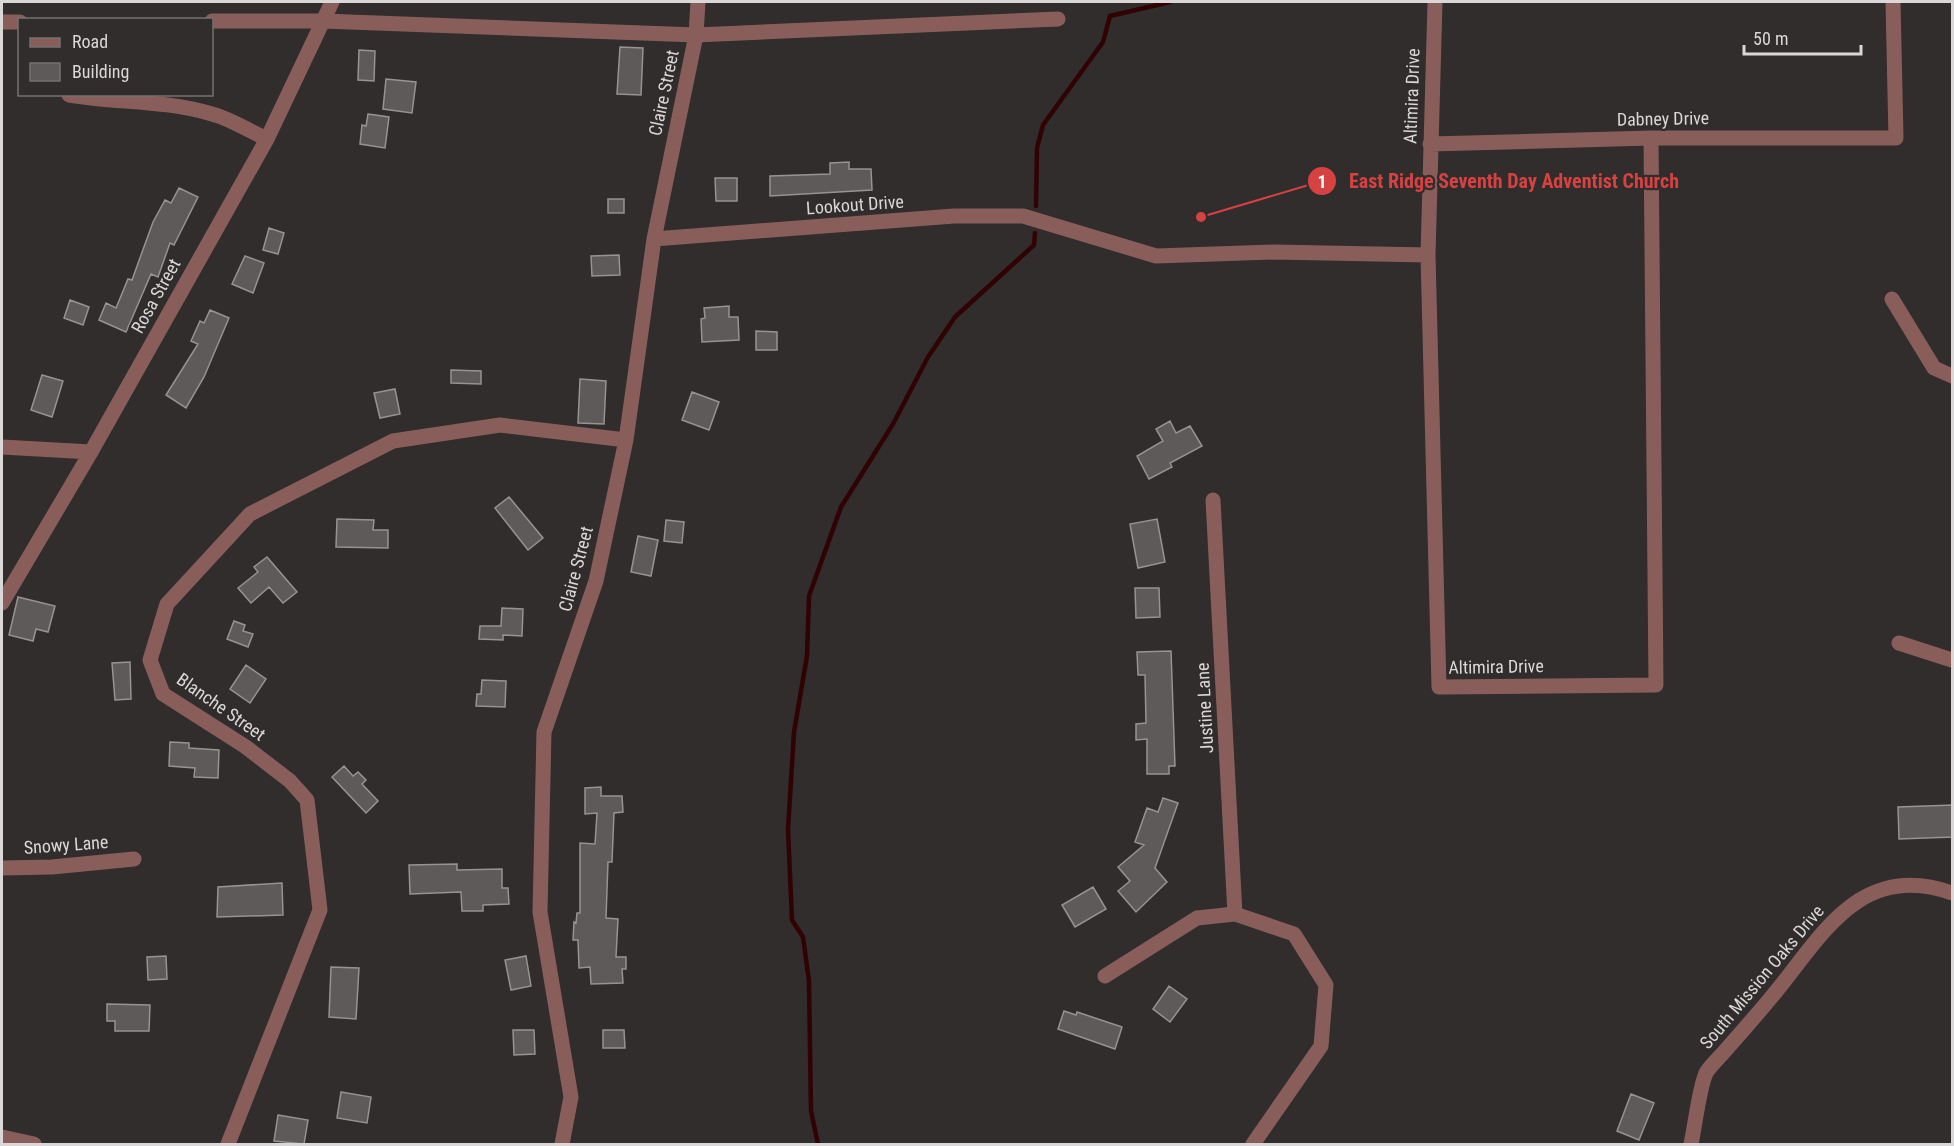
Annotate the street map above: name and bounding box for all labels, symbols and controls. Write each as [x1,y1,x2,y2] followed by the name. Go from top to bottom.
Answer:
[18,18,213,96] legend
[1744,18,1861,56] scale bar
[1753,28,1788,49] text: 50 m
[72,31,108,52] text: Road
[644,48,683,138] street label: Claire Street
[1399,48,1424,144] street label: Altimira Drive
[72,61,129,82] text: Building
[1617,107,1709,130] street label: Dabney Drive
[1307,162,1691,200] callout: East Ridge Seventh Day Adventist Church
[1349,169,1679,193] text: East Ridge Seventh Day Adventist Church
[1317,171,1327,192] text: 1
[805,191,905,218] street label: Lookout Drive
[127,255,185,337] street label: Rosa Street
[554,524,597,614] street label: Claire Street
[1448,655,1544,678] street label: Altimira Drive
[1192,662,1217,754] street label: Justine Lane
[173,668,270,745] street label: Blanche Street
[23,831,109,858] street label: Snowy Lane
[1695,901,1828,1053] street label: South Mission Oaks Drive

